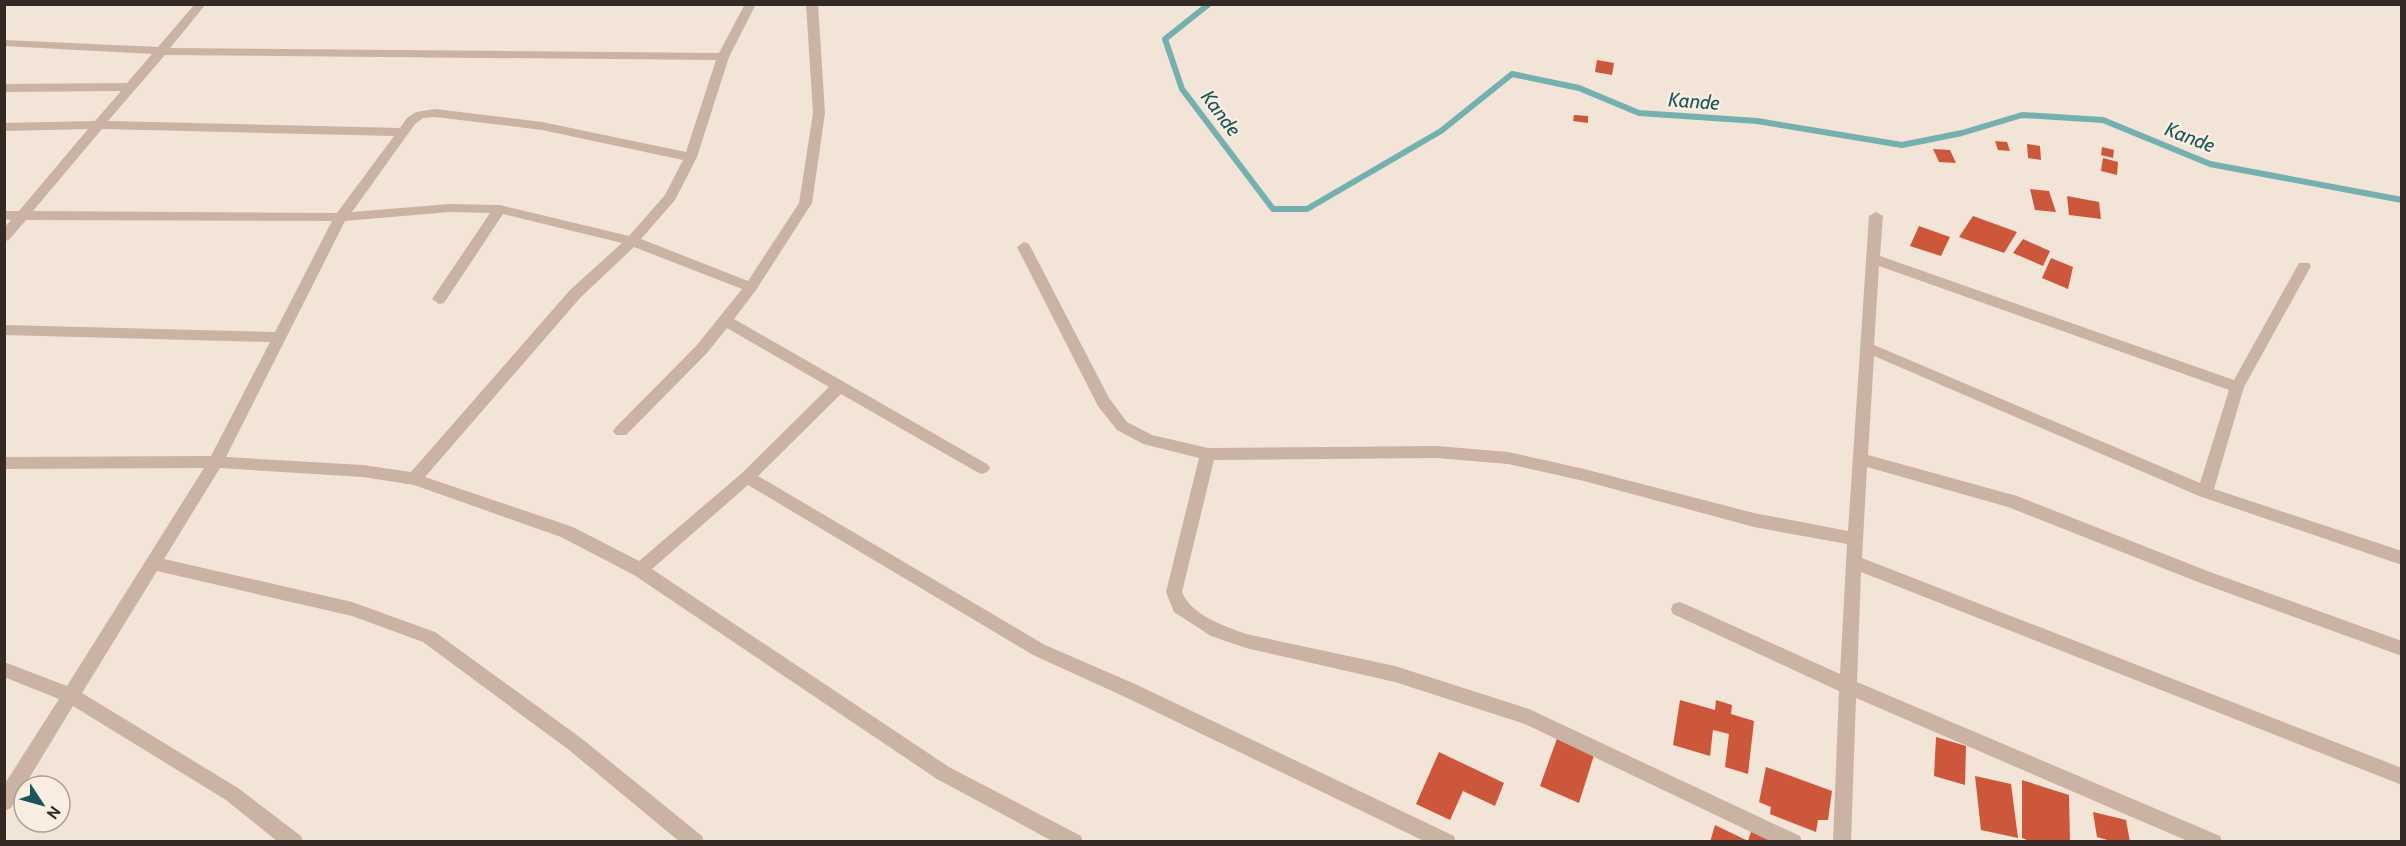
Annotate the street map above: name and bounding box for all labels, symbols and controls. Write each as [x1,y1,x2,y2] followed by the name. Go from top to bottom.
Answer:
[1196,85,1246,141] water label: Kande
[1667,87,1721,115] water label: Kande
[2162,117,2218,157] water label: Kande
[12,774,72,834] north arrow
[43,802,65,823] text: N

